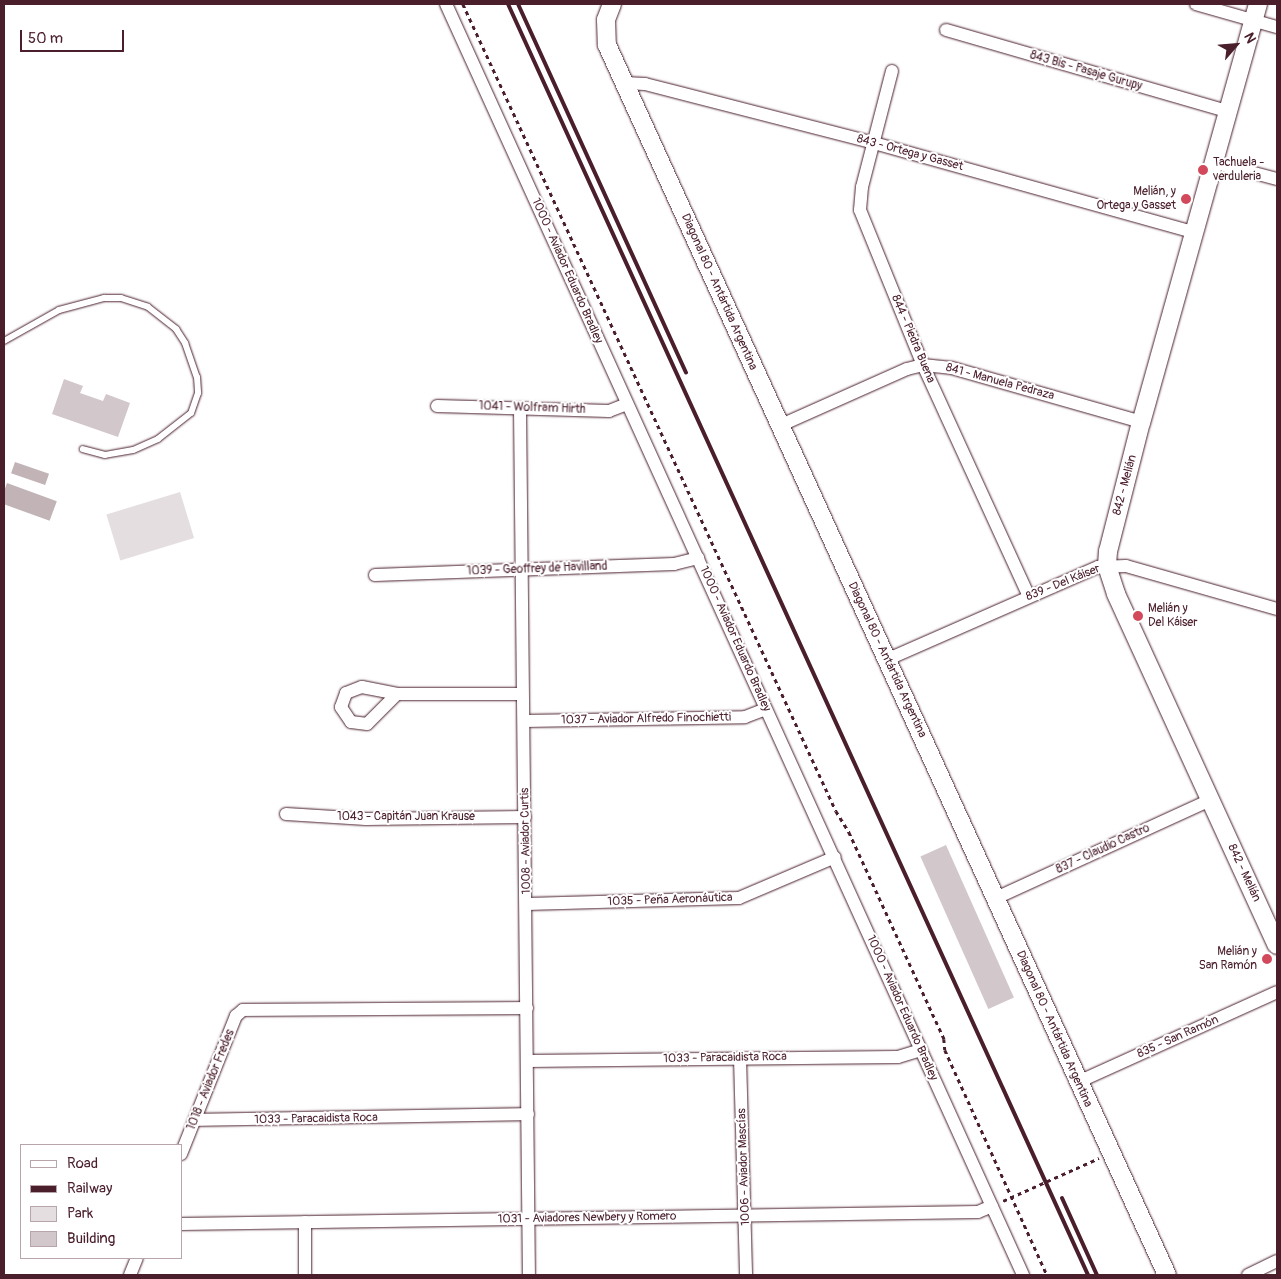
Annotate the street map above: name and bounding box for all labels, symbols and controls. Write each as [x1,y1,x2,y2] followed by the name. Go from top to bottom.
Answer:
[22,20,126,52] scale bar
[1211,20,1261,70] north arrow
[28,29,63,48] text: 50 m
[1240,30,1260,46] text: N
[1028,48,1144,94] street label: 843 Bis - Pasaje Gurupy
[855,132,965,174] street label: 843 - Ortega y Gasset
[1213,156,1264,184] place label: Tachuela - verduleria
[1197,164,1209,176] marker: Tachuela - verduleria
[1096,185,1176,213] place label: Melián, y Ortega y Gasset
[1180,193,1192,205] marker: Melián, y Ortega y Gasset
[528,196,606,346] street label: 1000 - Aviador Eduardo Bradley
[678,211,760,373] street label: Diagonal 80 - Antártida Argentina
[888,293,938,385] street label: 844 - Piedra Buena
[944,361,1056,403] street label: 841 - Manuela Pedraza
[478,399,586,417] street label: 1041 - Wolfram Hirth
[1110,453,1140,517] street label: 842 - Melián
[466,559,608,579] street label: 1039 - Geoffrey de Havilland
[1024,562,1102,604] street label: 839 - Del Káiser
[696,564,774,714] street label: 1000 - Aviador Eduardo Bradley
[845,580,929,740] street label: Diagonal 80 - Antártida Argentina
[1148,602,1197,630] place label: Melián y Del Káiser
[1132,610,1144,622] marker: Melián y Del Káiser
[561,710,731,728] street label: 1037 - Aviador Alfredo Finochietti
[518,788,534,894] street label: 1008 - Aviador Curtis
[337,810,475,824] street label: 1043 - Capitán Juan Krause
[1054,821,1152,877] street label: 837 - Claudio Castro
[1224,842,1264,904] street label: 842 - Melián
[607,891,733,909] street label: 1035 - Peña Aeronáutica
[863,933,941,1083] street label: 1000 - Aviador Eduardo Bradley
[1199,945,1257,973] place label: Melián y San Ramón
[1013,948,1095,1110] street label: Diagonal 80 - Antártida Argentina
[1261,953,1273,965] marker: Melián y San Ramón
[1135,1013,1221,1061] street label: 835 - San Ramón
[184,1027,238,1133] street label: 1018 - Aviador Fredes
[663,1050,787,1066] street label: 1033 - Paracaidista Roca
[735,1108,753,1226] street label: 1006 - Aviador Mascías
[254,1111,378,1127] street label: 1033 - Paracaidista Roca
[20,1144,182,1259] legend
[67,1154,98,1173] text: Road
[67,1179,112,1198] text: Railway
[67,1204,93,1223] text: Park
[498,1209,676,1227] street label: 1031 - Aviadores Newbery y Romero
[67,1229,115,1248] text: Building

